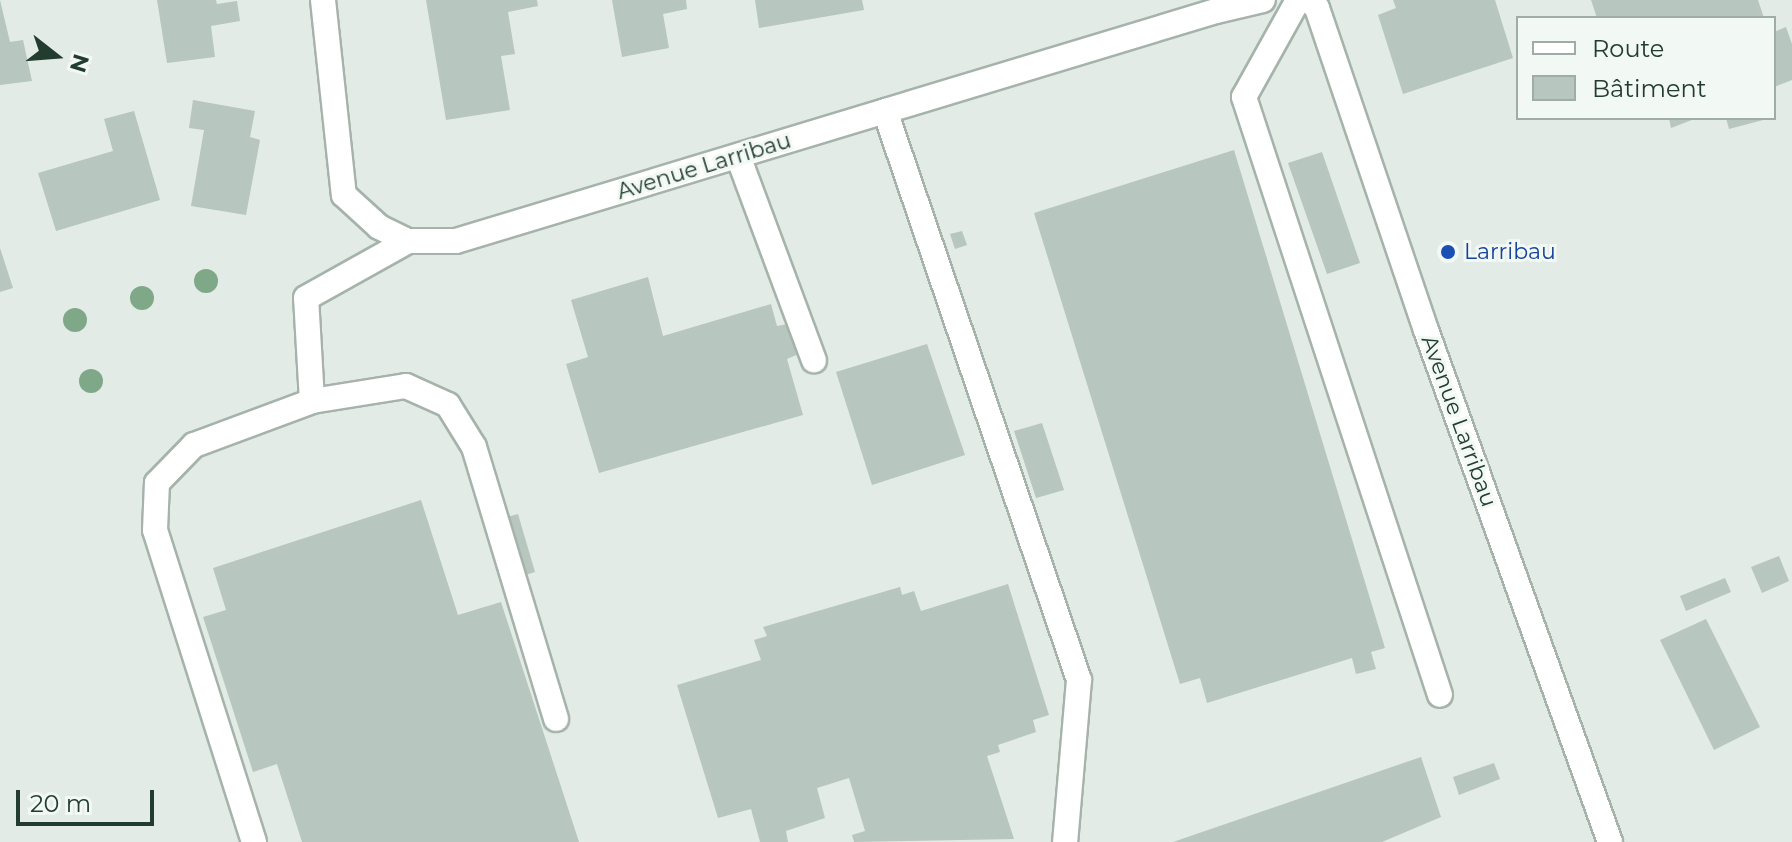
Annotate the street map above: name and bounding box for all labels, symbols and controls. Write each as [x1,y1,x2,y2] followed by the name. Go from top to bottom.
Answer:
[16,16,96,96] north arrow
[1516,16,1776,120] legend
[1592,34,1664,63] text: Route
[64,51,95,76] text: N
[1592,74,1706,103] text: Bâtiment
[614,127,794,205] street label: Avenue Larribau
[1464,239,1556,265] place label: Larribau
[1439,243,1457,261] marker: Larribau
[1416,332,1502,510] street label: Avenue Larribau
[20,774,158,824] scale bar
[30,789,91,818] text: 20 m

